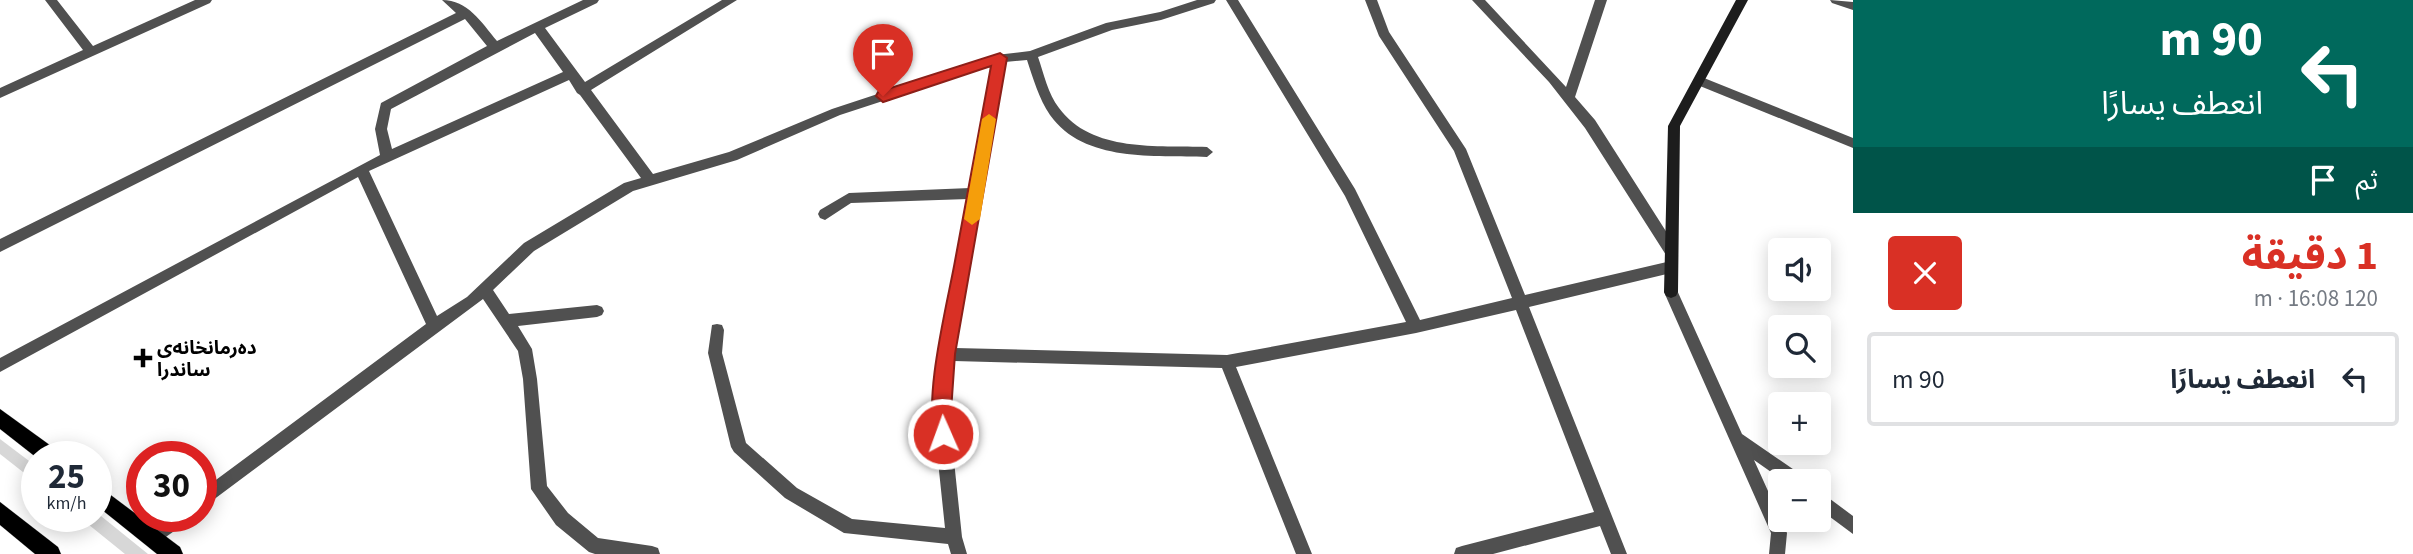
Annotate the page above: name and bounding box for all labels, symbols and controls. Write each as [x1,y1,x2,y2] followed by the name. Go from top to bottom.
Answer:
[2159,5,2263,75] text: 90 m
[853,24,913,96] pin
[2287,28,2378,119] icon: left
[864,35,902,73] icon: arrive
[2101,81,2263,127] text: انعطف يسارًا
[2304,161,2342,199] icon: arrive
[2356,162,2378,199] text: ثم
[2242,226,2378,286] text: 1 دقيقة
[1888,236,1962,310] button: close
[1768,238,1831,532] map controls
[1768,238,1831,301] button: sound
[2254,282,2378,315] text: 120 m · 16:08
[1768,315,1831,378] button: search
[157,335,257,384] place label: دەرمانخانەی ساندرا
[135,350,151,366] marker: دەرمانخانەی ساندرا
[2336,360,2374,398] icon: left
[1892,361,1945,398] text: 90 m
[2170,361,2315,398] text: انعطف يسارًا
[1768,392,1831,455] button: +
[906,397,980,471] position arrow
[126,441,217,532] speed limit sign: 30
[48,452,85,502] text: 25
[1768,469,1831,532] button: −
[47,491,86,516] text: km/h

